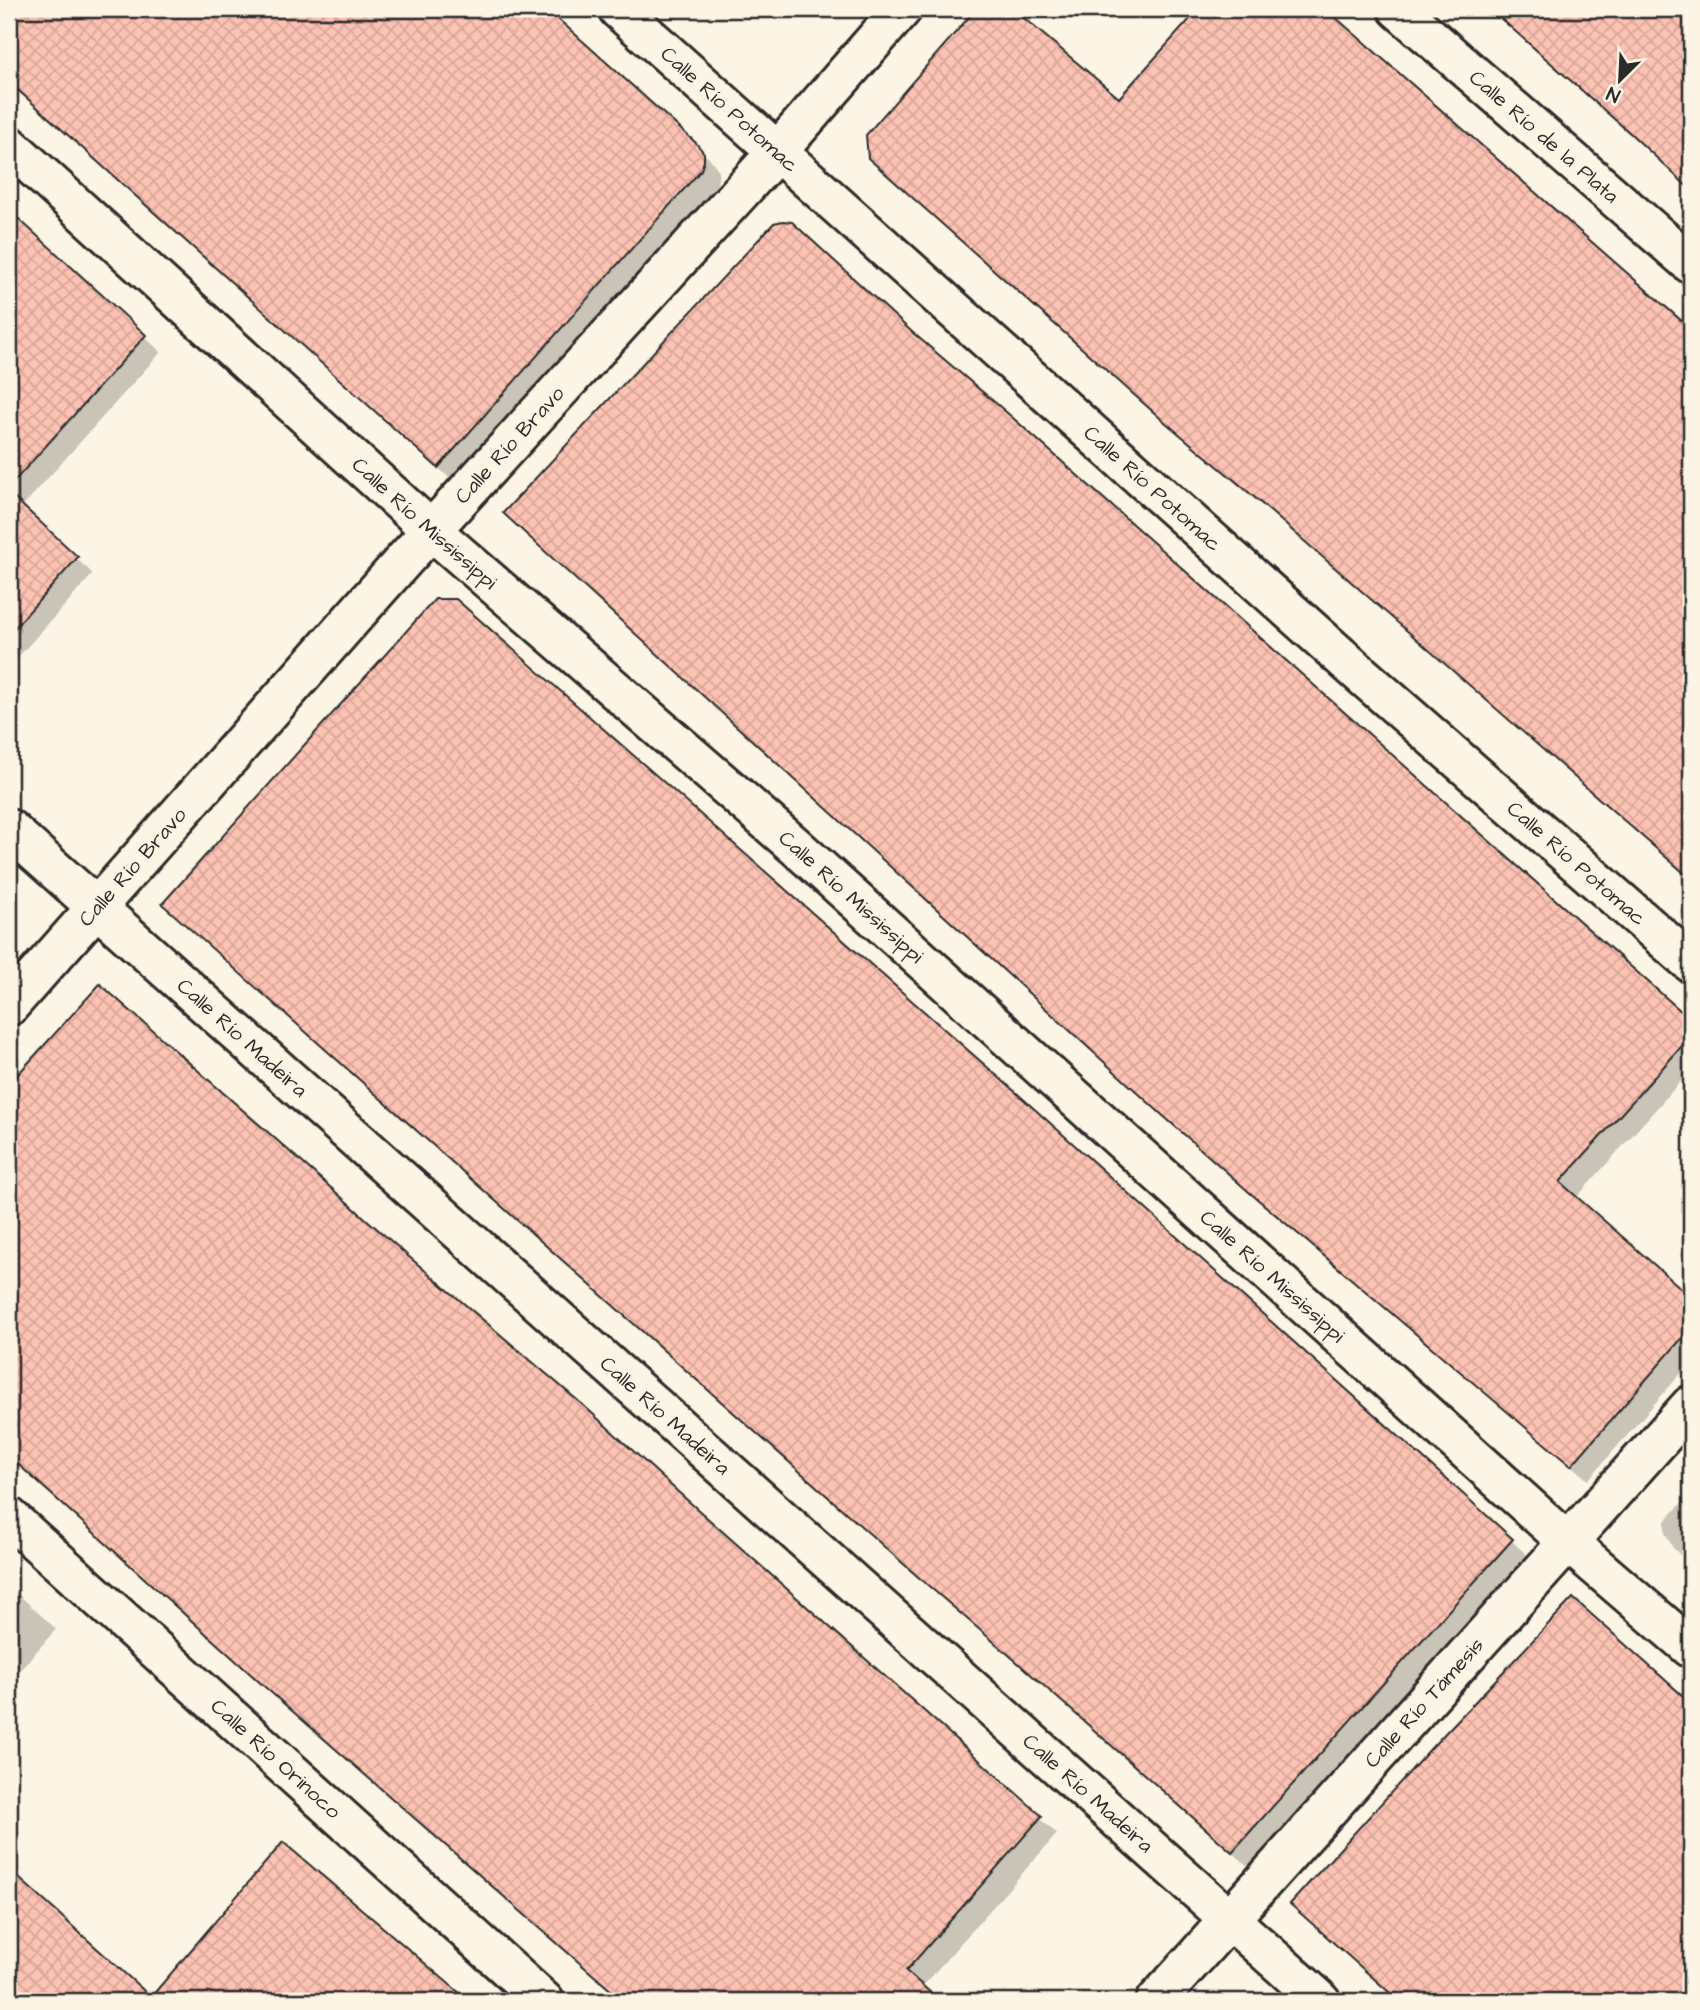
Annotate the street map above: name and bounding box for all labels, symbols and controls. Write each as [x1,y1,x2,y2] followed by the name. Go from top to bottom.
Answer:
[654,40,805,179] street label: Calle Río Potomac
[1584,46,1654,116] north arrow
[1463,63,1625,210] street label: Calle Río de la Plata
[1603,79,1625,109] text: N
[448,380,571,510] street label: Calle Río Bravo
[1077,419,1228,558] street label: Calle Río Potomac
[345,451,503,596] street label: Calle Río Mississippi
[1500,795,1652,932] street label: Calle Río Potomac
[72,801,194,933] street label: Calle Río Bravo
[772,824,930,970] street label: Calle Río Mississippi
[171,972,314,1104] street label: Calle Río Madeira
[1193,1203,1351,1350] street label: Calle Río Mississippi
[593,1349,737,1482] street label: Calle Río Madeira
[1358,1631,1491,1774] street label: Calle Río Támesis
[204,1692,347,1826] street label: Calle Río Orinoco
[1016,1727,1160,1860] street label: Calle Río Madeira

